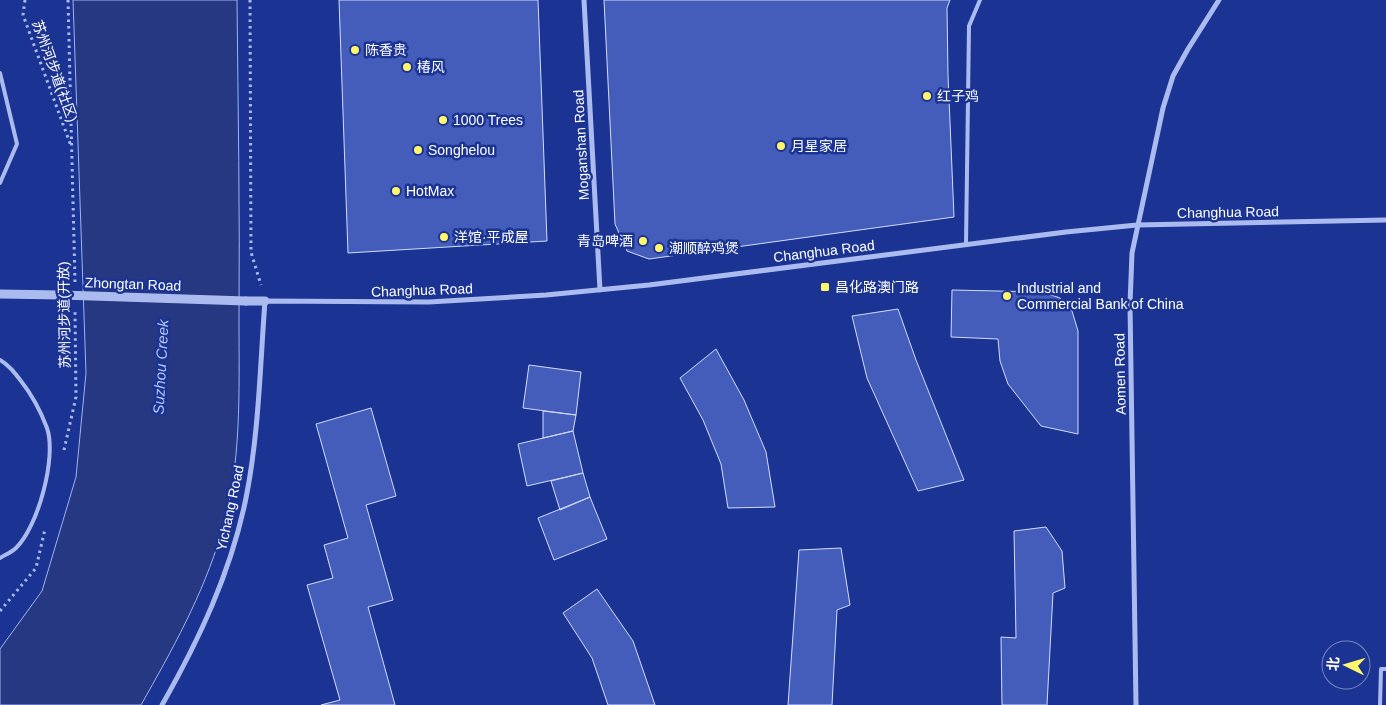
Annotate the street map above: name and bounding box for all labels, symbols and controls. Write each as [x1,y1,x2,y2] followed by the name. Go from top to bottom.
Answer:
[29,18,81,124] street label: 苏州河步道(社区)
[365,42,407,58] place label: 陈香贵
[349,44,361,56] marker: 陈香贵
[417,59,445,75] place label: 椿风
[401,61,413,73] marker: 椿风
[937,88,979,104] place label: 红子鸡
[570,89,592,201] street label: Moganshan Road
[921,90,933,102] marker: 红子鸡
[453,112,523,128] place label: 1000 Trees
[437,114,449,126] marker: 1000 Trees
[791,138,847,154] place label: 月星家居
[775,140,787,152] marker: 月星家居
[428,142,495,158] place label: Songhelou
[412,144,424,156] marker: Songhelou
[406,183,454,199] place label: HotMax
[390,185,402,197] marker: HotMax
[1177,203,1279,221] street label: Changhua Road
[454,229,529,245] place label: 洋馆·平成屋
[438,231,450,243] marker: 洋馆·平成屋
[577,233,633,249] place label: 青岛啤酒
[637,235,649,247] marker: 青岛啤酒
[772,237,876,265] street label: Changhua Road
[669,240,739,256] place label: 潮顺醉鸡煲
[653,242,665,254] marker: 潮顺醉鸡煲
[55,261,73,369] street label: 苏州河步道(开放)
[84,274,182,294] street label: Zhongtan Road
[835,279,919,295] place label: 昌化路澳门路
[371,280,473,300] street label: Changhua Road
[1017,280,1184,312] place label: Industrial and Commercial Bank of China
[819,281,831,293] marker: 昌化路澳门路
[1001,290,1013,302] marker: Industrial and Commercial Bank of China
[150,318,172,415] water label: Suzhou Creek
[1111,333,1129,415] street label: Aomen Road
[213,464,247,552] street label: Yichang Road
[1321,640,1371,690] north arrow
[1324,656,1342,672] text: 北

